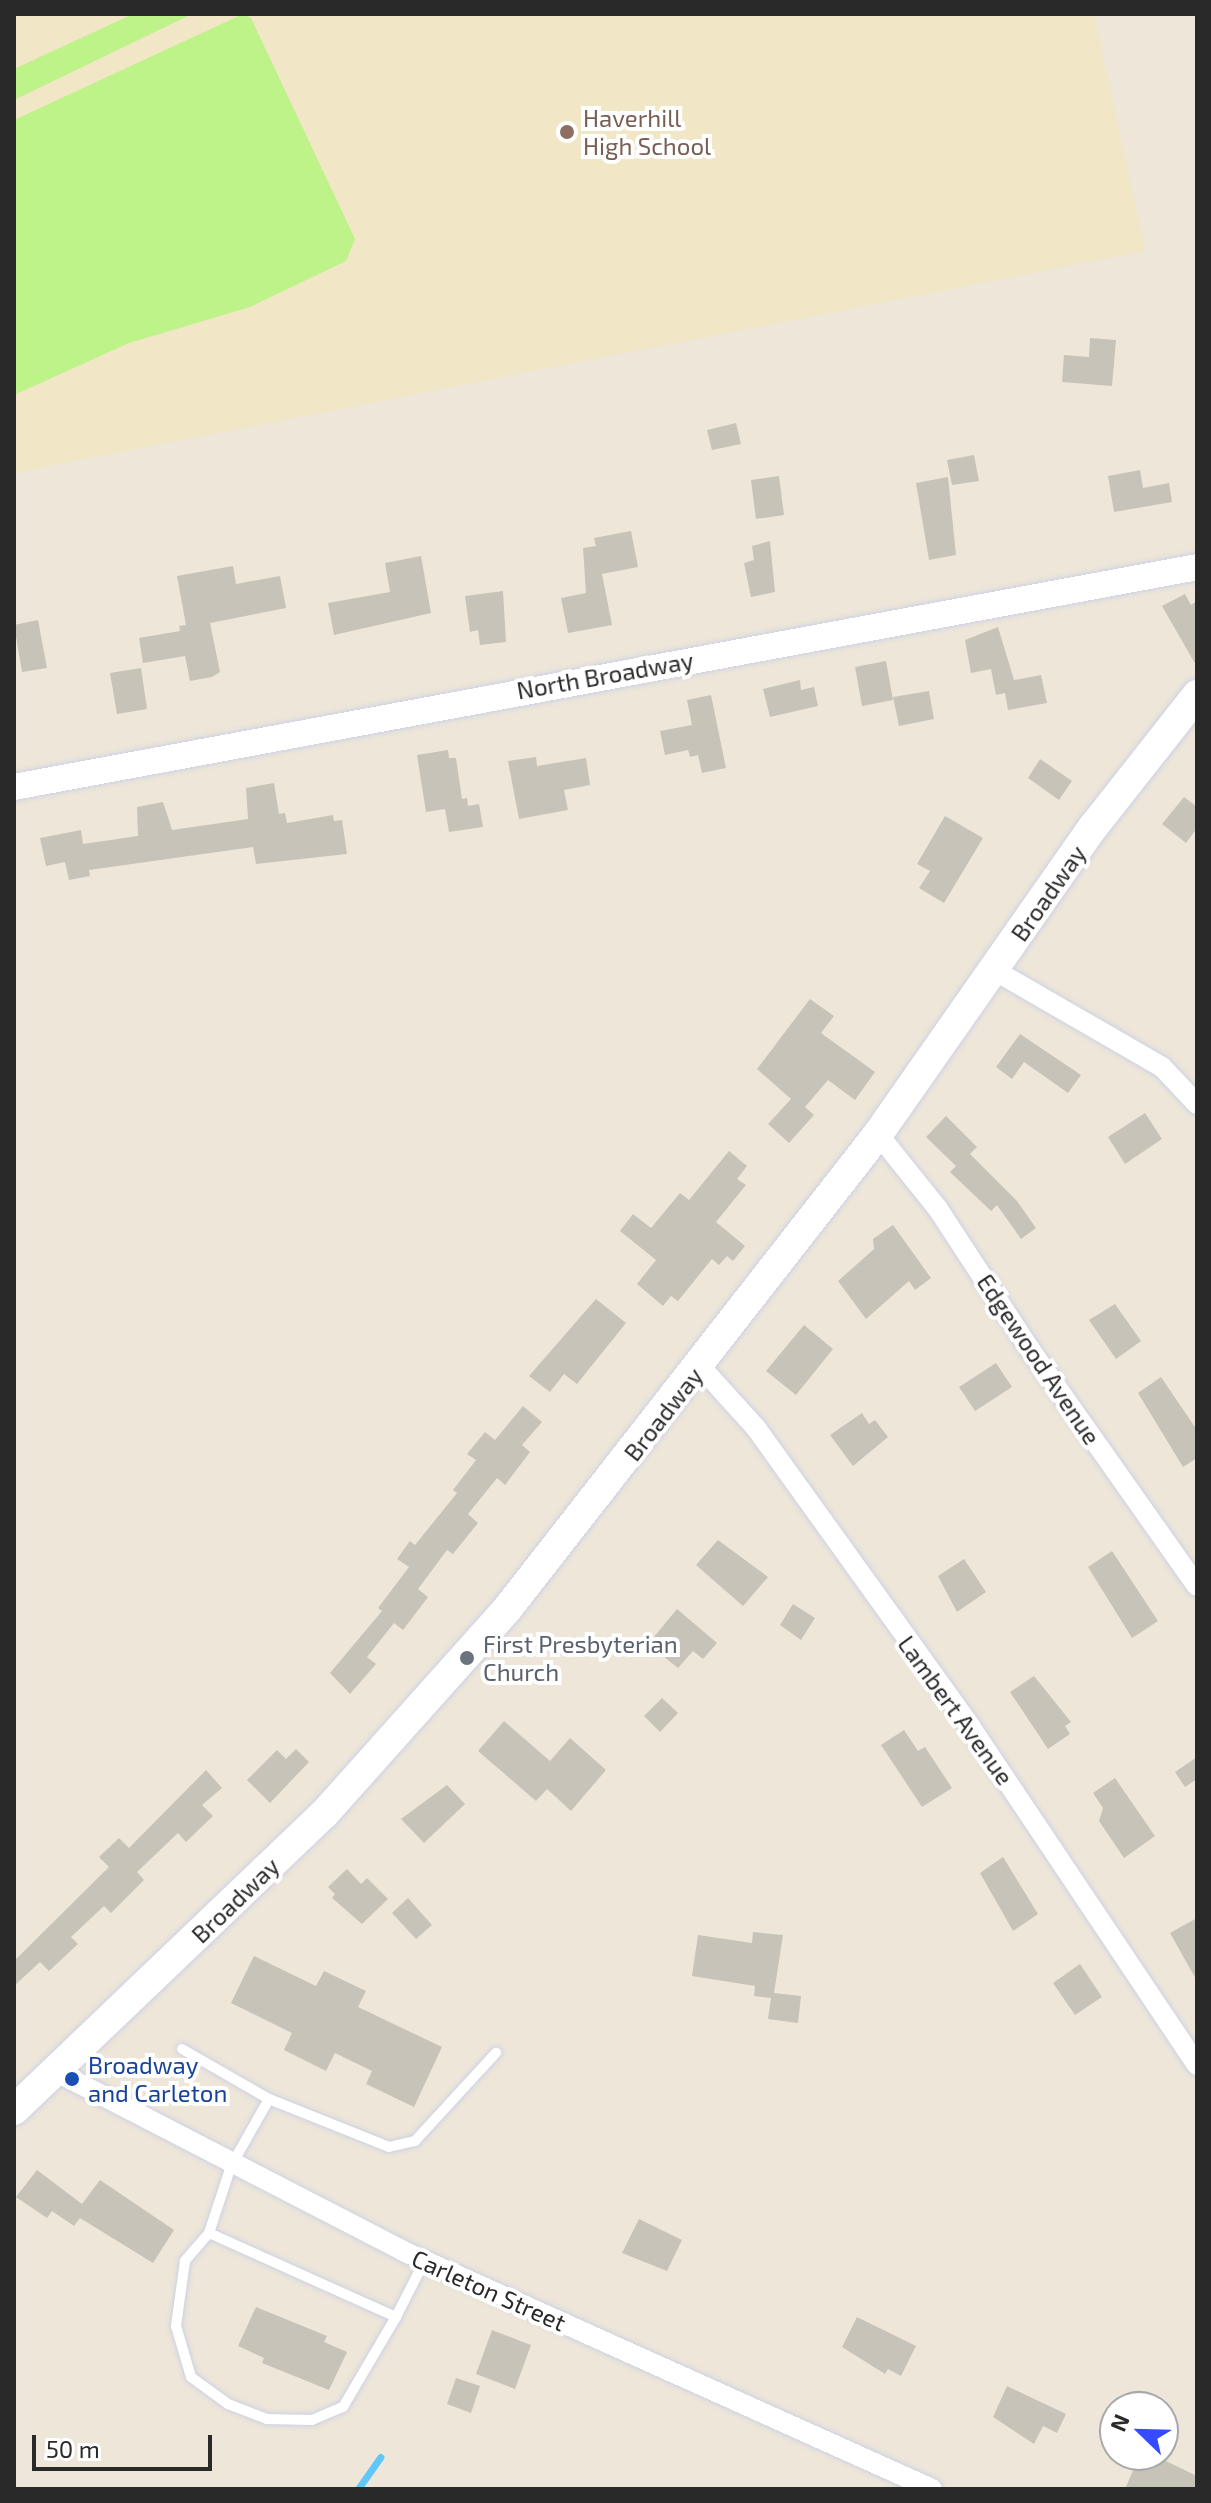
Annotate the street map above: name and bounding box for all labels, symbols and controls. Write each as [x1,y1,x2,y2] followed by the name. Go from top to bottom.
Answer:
[583,104,711,160] place label: Haverhill High School
[558,123,576,141] marker: Haverhill High School
[514,645,696,705] street label: North Broadway
[1005,840,1091,946] street label: Broadway
[971,1268,1107,1450] street label: Edgewood Avenue
[618,1362,708,1466] street label: Broadway
[483,1630,678,1686] place label: First Presbyterian Church
[892,1630,1020,1790] street label: Lambert Avenue
[458,1649,476,1667] marker: First Presbyterian Church
[185,1851,285,1949] street label: Broadway
[88,2051,227,2107] place label: Broadway and Carleton
[63,2070,81,2088] marker: Broadway and Carleton
[408,2243,570,2337] street label: Carleton Street
[1099,2391,1179,2471] north arrow
[1104,2410,1134,2435] text: N
[36,2419,216,2469] scale bar
[46,2434,100,2463] text: 50 m

